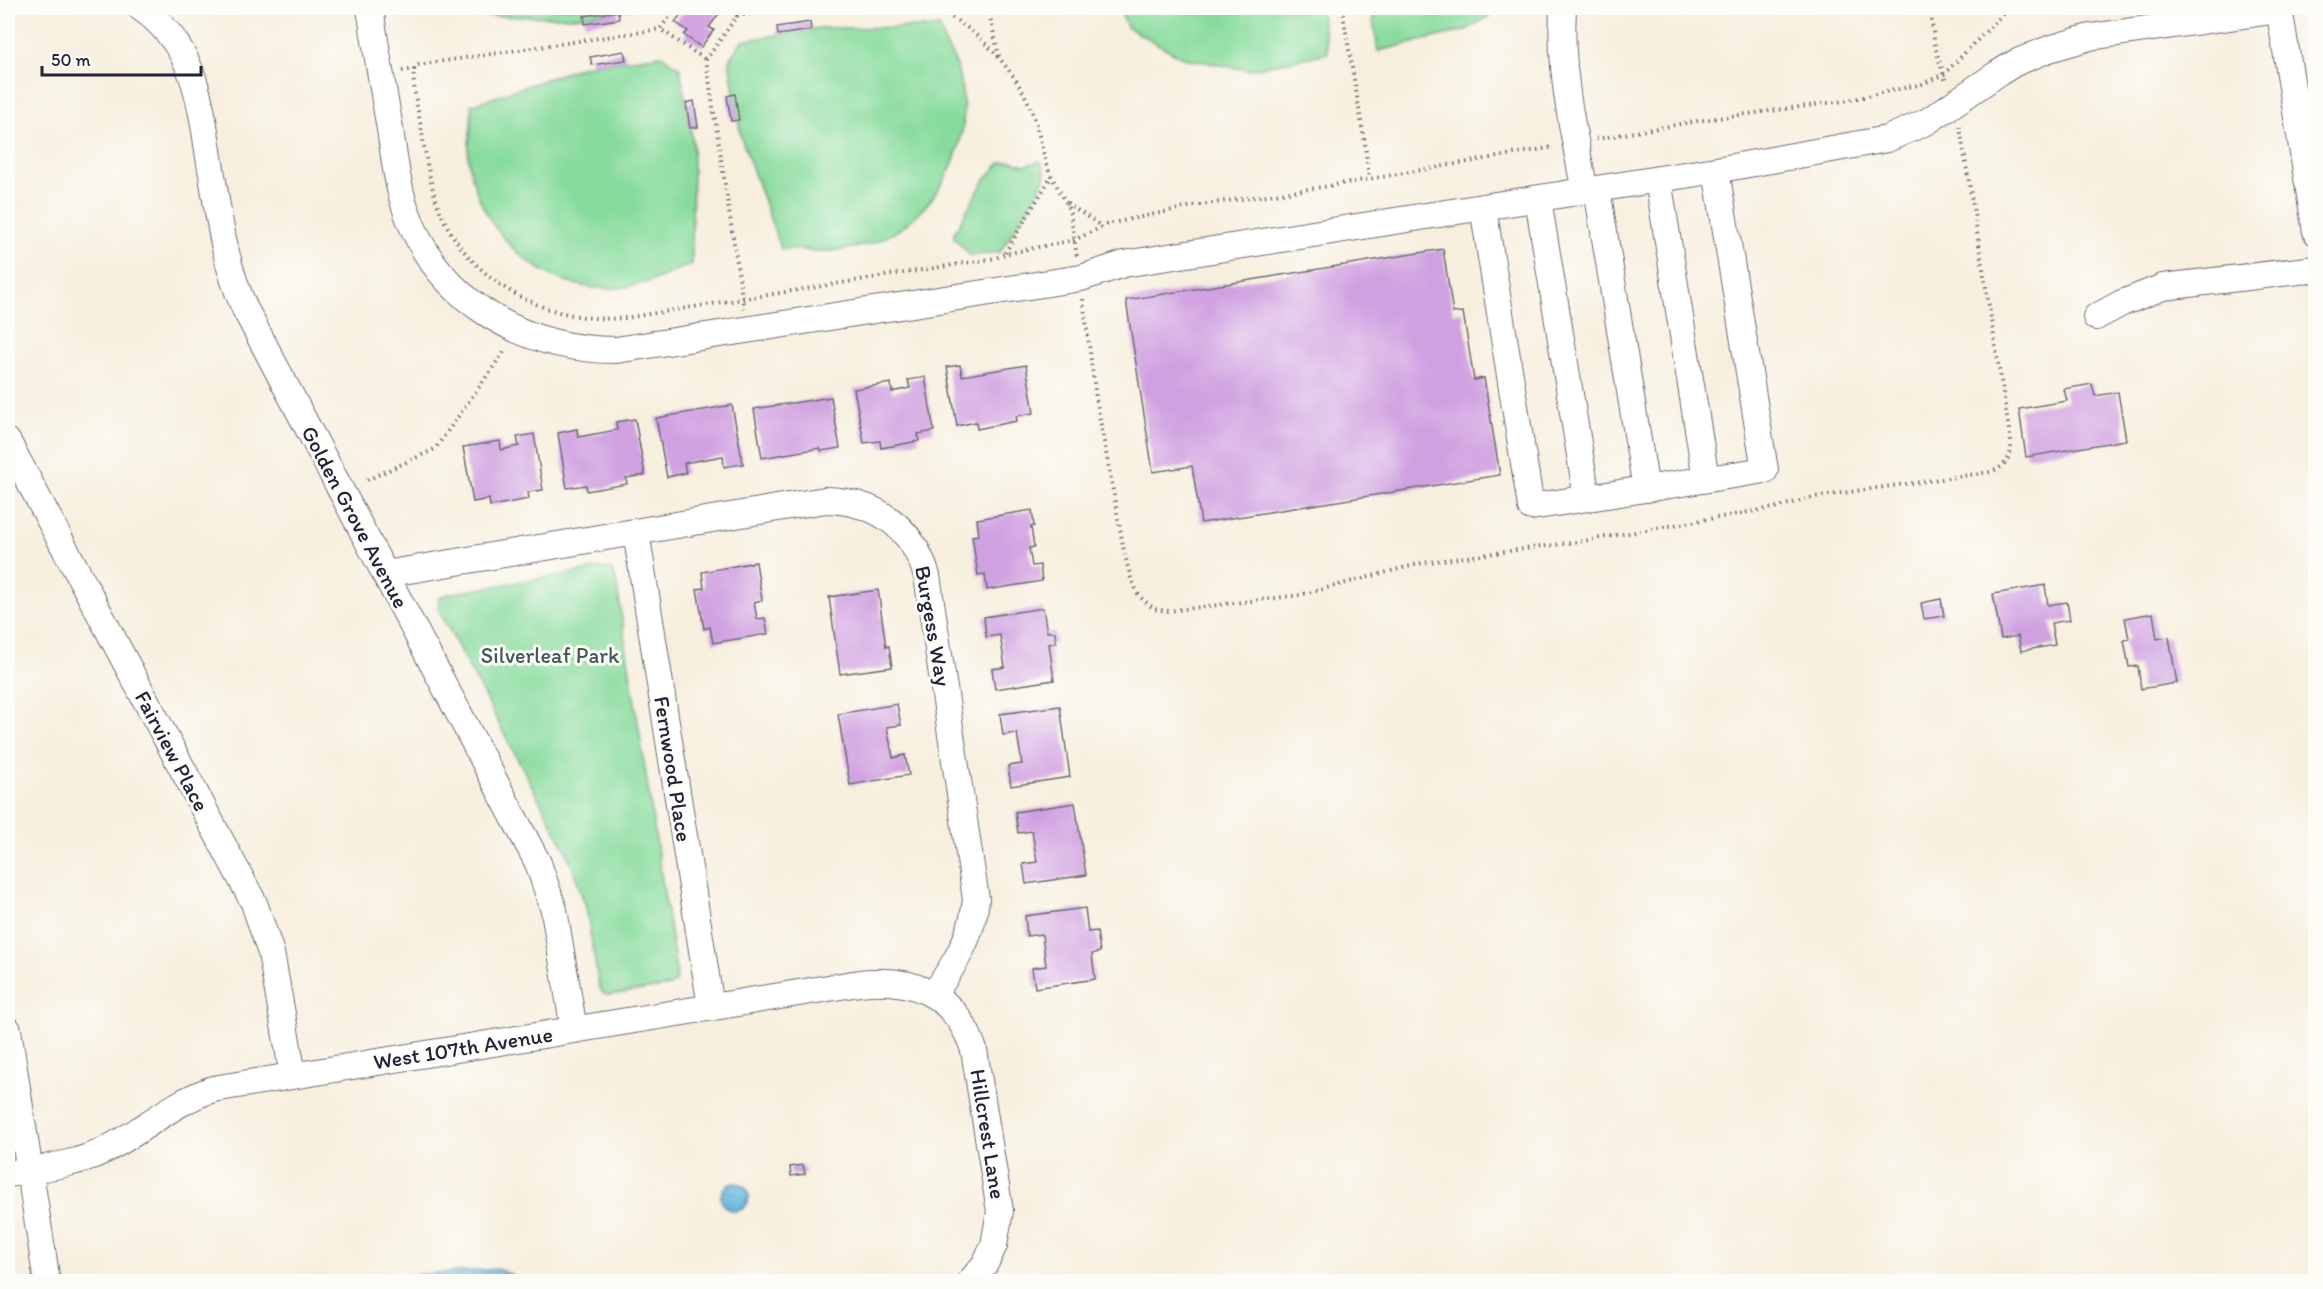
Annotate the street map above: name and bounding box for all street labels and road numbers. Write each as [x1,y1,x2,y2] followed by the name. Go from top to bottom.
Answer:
[295,421,415,613] street label: Golden Grove Avenue
[909,564,957,689] street label: Burgess Way
[129,686,215,816] street label: Fairview Place
[648,694,698,844] street label: Fernwood Place
[371,1021,555,1075] street label: West 107th Avenue
[964,1067,1012,1201] street label: Hillcrest Lane

